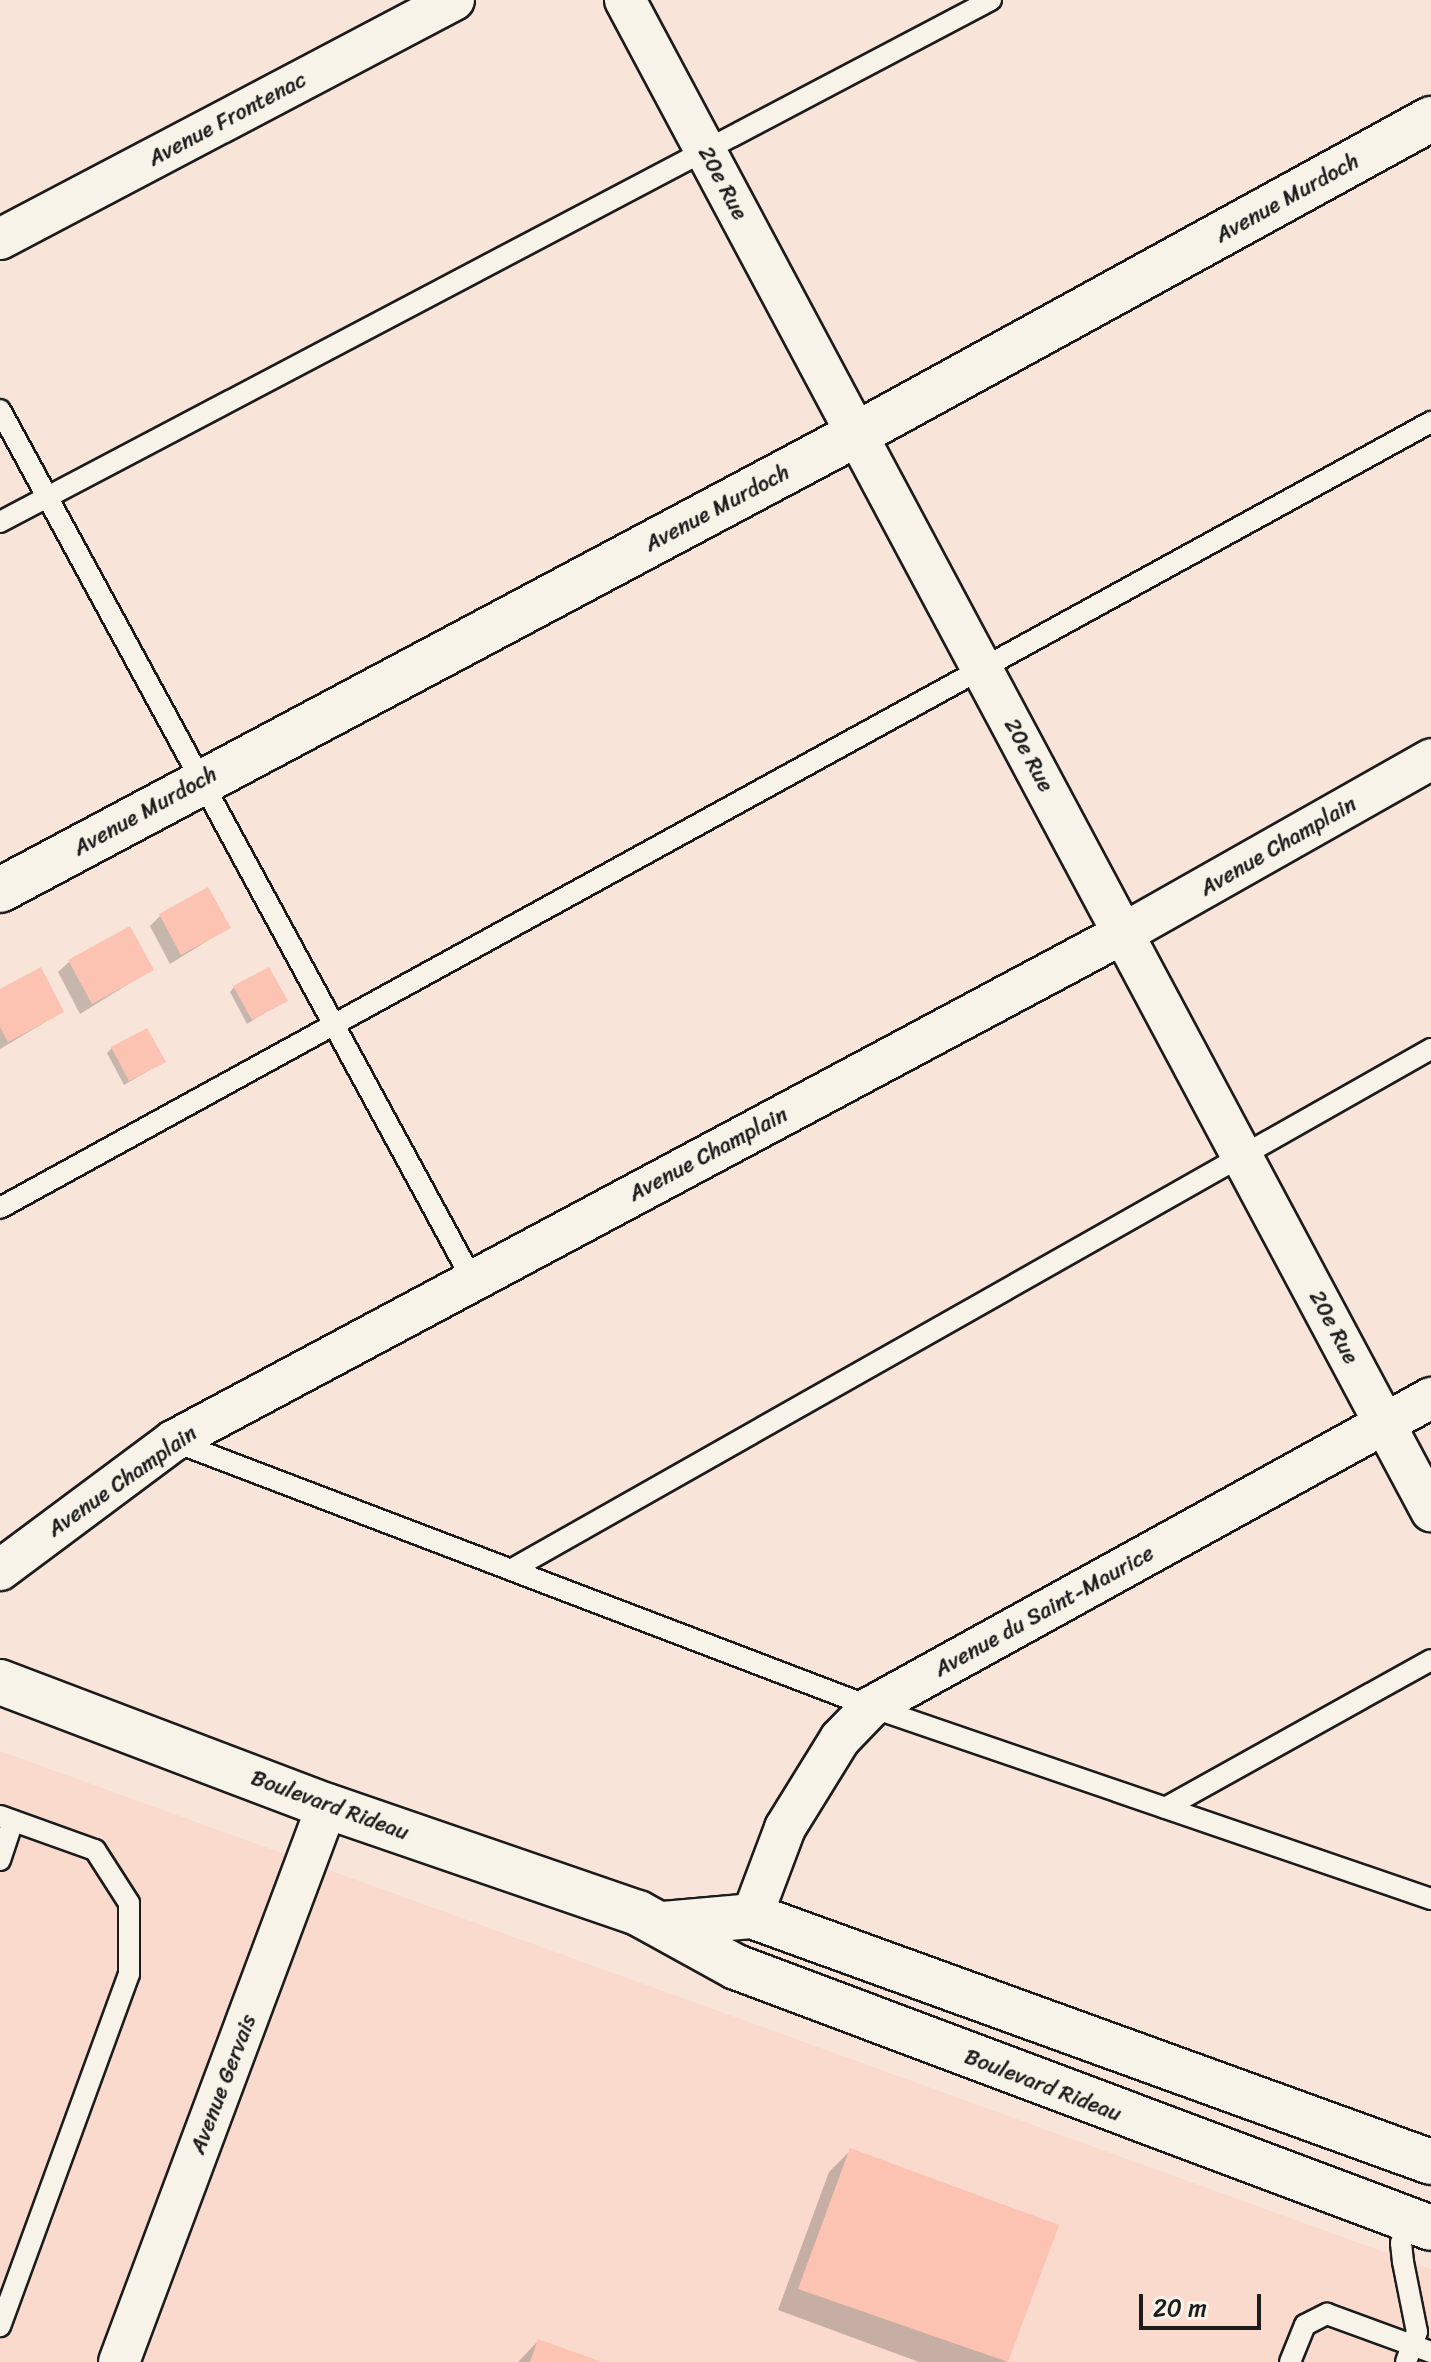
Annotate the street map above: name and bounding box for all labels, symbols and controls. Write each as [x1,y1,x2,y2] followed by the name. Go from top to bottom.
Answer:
[144,66,310,172] street label: Avenue Frontenac
[693,141,753,225] street label: 20e Rue
[1211,148,1363,248] street label: Avenue Murdoch
[640,459,794,557] street label: Avenue Murdoch
[999,713,1059,797] street label: 20e Rue
[69,761,221,861] street label: Avenue Murdoch
[1195,791,1361,901] street label: Avenue Champlain
[624,1101,792,1207] street label: Avenue Champlain
[1304,1285,1364,1369] street label: 20e Rue
[42,1420,202,1542] street label: Avenue Champlain
[930,1540,1158,1682] street label: Avenue du Saint-Maurice
[247,1764,413,1846] street label: Boulevard Rideau
[184,2011,262,2157] street label: Avenue Gervais
[961,2043,1125,2127] street label: Boulevard Rideau
[1143,2278,1265,2328] scale bar
[1153,2287,1207,2329] text: 20 m

